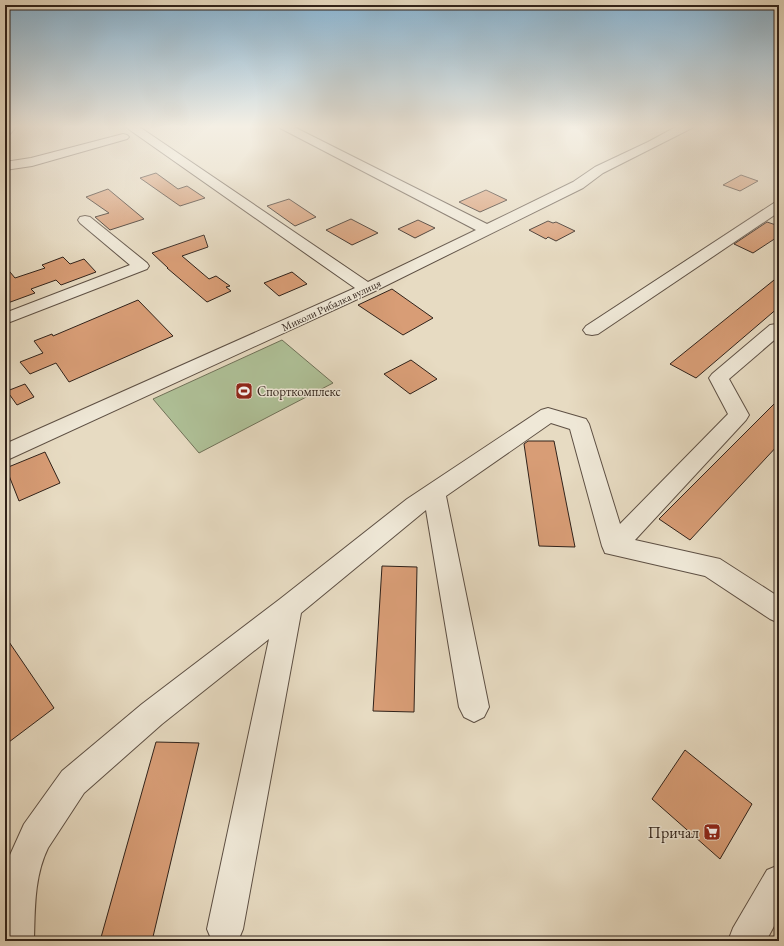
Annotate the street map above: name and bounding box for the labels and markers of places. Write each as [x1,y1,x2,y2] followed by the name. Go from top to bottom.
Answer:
[234,381,254,401] sports icon: Спорткомплекс
[257,383,341,400] place label: Спорткомплекс
[648,822,699,843] place label: Причал
[702,822,722,842] supermarket icon: Причал

